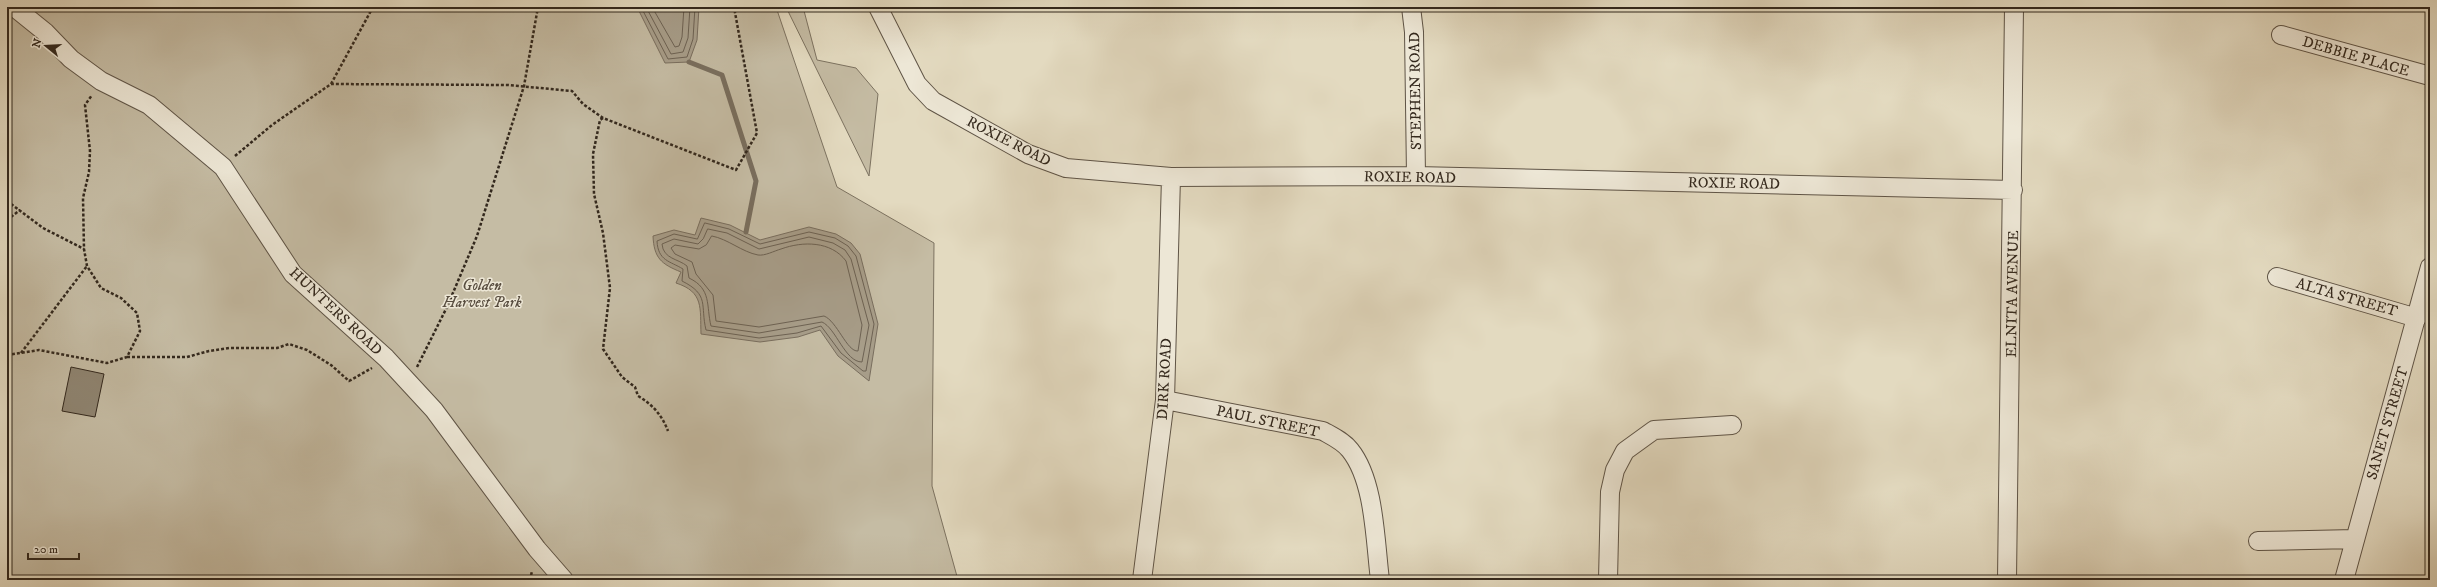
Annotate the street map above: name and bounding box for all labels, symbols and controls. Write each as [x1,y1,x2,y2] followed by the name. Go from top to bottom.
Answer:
[26,26,66,66] north arrow
[1405,32,1426,150] street label: STEPHEN ROAD
[2300,32,2412,81] street label: DEBBIE PLACE
[29,37,45,50] text: N
[963,112,1054,171] street label: ROXIE ROAD
[1364,167,1456,188] street label: ROXIE ROAD
[1688,173,1780,194] street label: ROXIE ROAD
[2002,230,2023,358] street label: ELNITA AVENUE
[285,263,386,359] street label: HUNTERS ROAD
[2294,274,2400,321] street label: ALTA STREET
[442,276,522,312] park label: Golden Harvest Park
[1153,338,1176,420] street label: DIRK ROAD
[2362,364,2413,482] street label: SANET STREET
[1215,401,1322,442] street label: PAUL STREET
[28,535,79,561] scale bar
[34,542,58,557] text: 20 m

